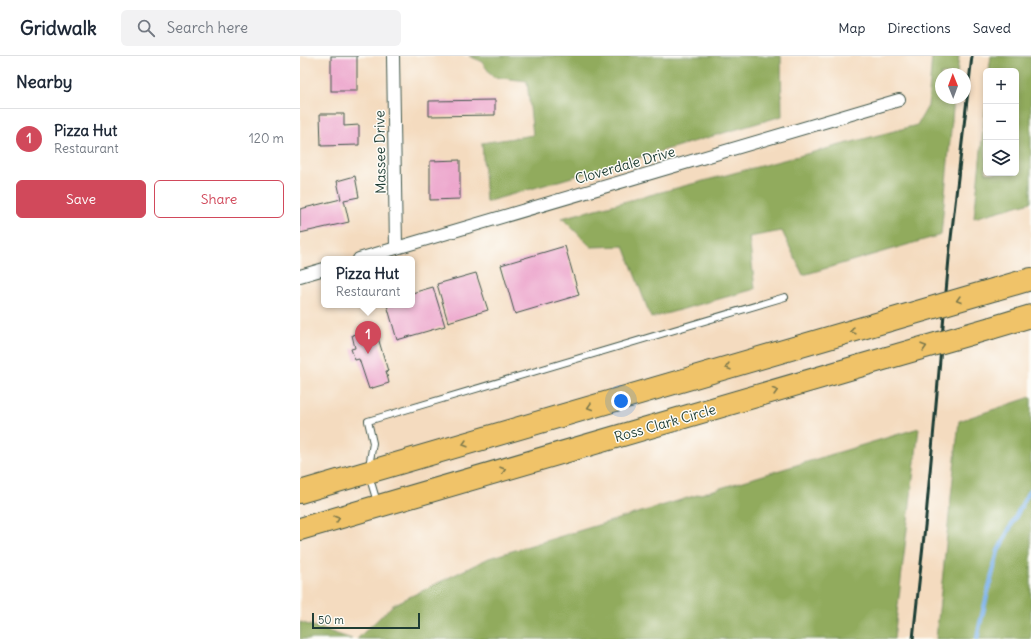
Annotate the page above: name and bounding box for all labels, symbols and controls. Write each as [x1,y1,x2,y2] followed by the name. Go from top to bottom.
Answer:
[121,10,401,46] search box
[20,16,97,40] text: Gridwalk
[135,17,157,39] icon: search
[167,18,248,37] text: Search here
[838,19,865,37] text: Map
[887,19,951,37] text: Directions
[973,19,1011,37] text: Saved
[935,68,971,104] north arrow
[983,68,1019,176] map controls
[983,68,1019,104] button: +
[16,71,72,93] text: Nearby
[983,104,1019,140] button: −
[370,110,390,194] street label: Massee Drive
[54,121,117,140] text: Pizza Hut
[26,130,32,147] text: 1
[249,130,284,147] text: 120 m
[54,140,119,157] text: Restaurant
[983,140,1019,176] button: layers
[573,142,677,188] street label: Cloverdale Drive
[16,180,146,218] button: Save
[154,180,284,218] button: Share
[321,256,415,308] popup
[336,264,399,283] text: Pizza Hut
[336,283,400,300] text: Restaurant
[956,295,963,304] one-way arrow
[355,321,381,354] pin: 1
[850,326,857,335] one-way arrow
[921,344,927,352] one-way arrow
[725,362,732,371] one-way arrow
[771,387,778,396] one-way arrow
[611,391,631,411] your location
[612,400,718,446] street label: Ross Clark Circle
[587,402,594,411] one-way arrow
[462,439,469,448] one-way arrow
[499,466,506,475] one-way arrow
[334,515,341,524] one-way arrow
[312,611,420,630] scale bar
[318,613,344,627] text: 50 m

